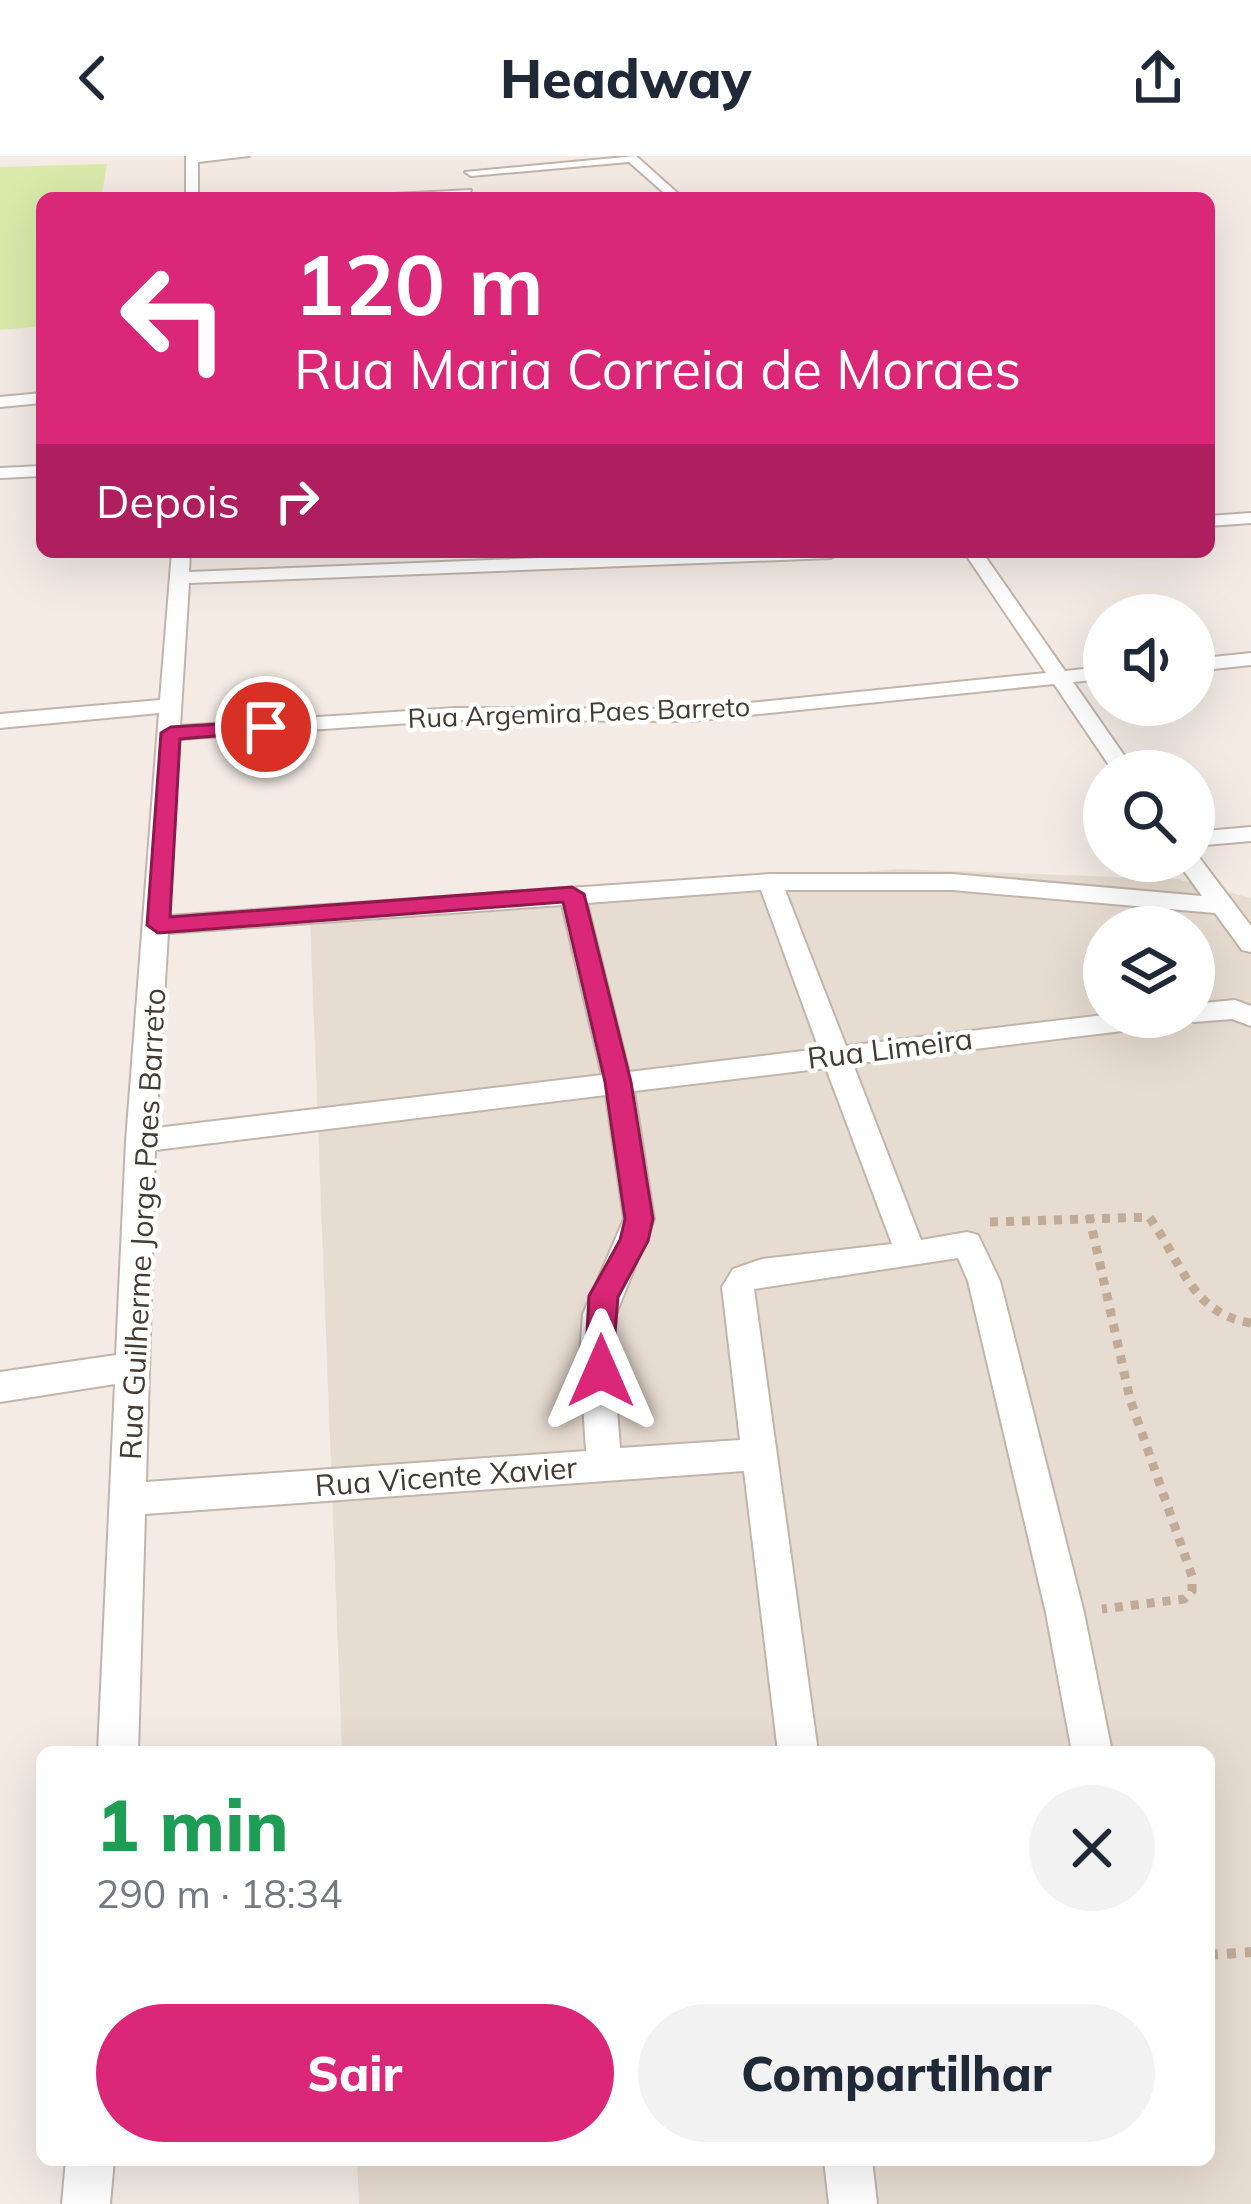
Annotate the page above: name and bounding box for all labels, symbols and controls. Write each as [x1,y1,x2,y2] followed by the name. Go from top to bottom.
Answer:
[500,44,751,112] text: Headway
[60,45,126,111] icon: back
[1125,45,1191,111] icon: share
[294,231,544,336] text: 120 m
[96,240,252,396] icon: left
[294,335,1021,403] text: Rua Maria Correia de Moraes
[264,468,330,534] icon: right
[96,473,240,529] text: Depois
[1083,594,1215,1038] map controls
[1083,594,1215,726] button: sound
[215,676,317,778] pin
[407,689,751,735] street label: Rua Argemira Paes Barreto
[233,694,299,760] icon: arrive
[1083,750,1215,882] button: search
[1083,906,1215,1038] button: layers
[111,987,173,1461] street label: Rua Guilherme Jorge Paes Barreto
[805,1019,975,1077] street label: Rua Limeira
[538,1308,664,1434] position arrow
[314,1448,578,1504] street label: Rua Vicente Xavier
[96,1779,289,1869] text: 1 min
[1029,1785,1155,1911] button: close
[96,1869,342,1918] text: 290 m · 18:34
[96,2004,614,2142] button: Sair
[638,2004,1155,2142] button: Compartilhar

